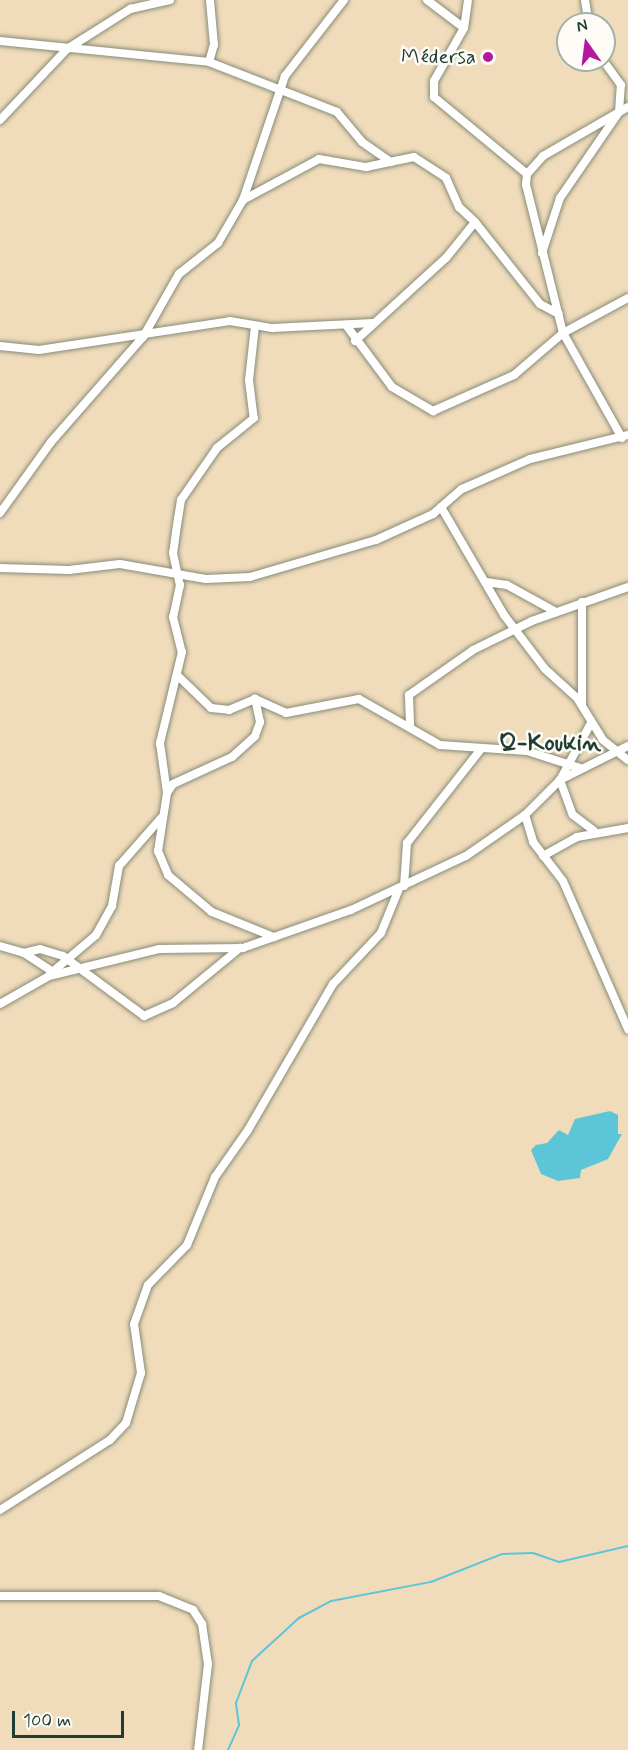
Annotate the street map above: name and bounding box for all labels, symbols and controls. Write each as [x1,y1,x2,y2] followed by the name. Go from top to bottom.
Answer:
[556,12,616,72] north arrow
[574,15,590,37] text: N
[401,44,476,70] place label: Médersa
[481,50,495,64] marker: Médersa
[499,730,601,758] district label: Q-Koukin
[15,1699,128,1737] scale bar
[23,1709,71,1733] text: 100 m

